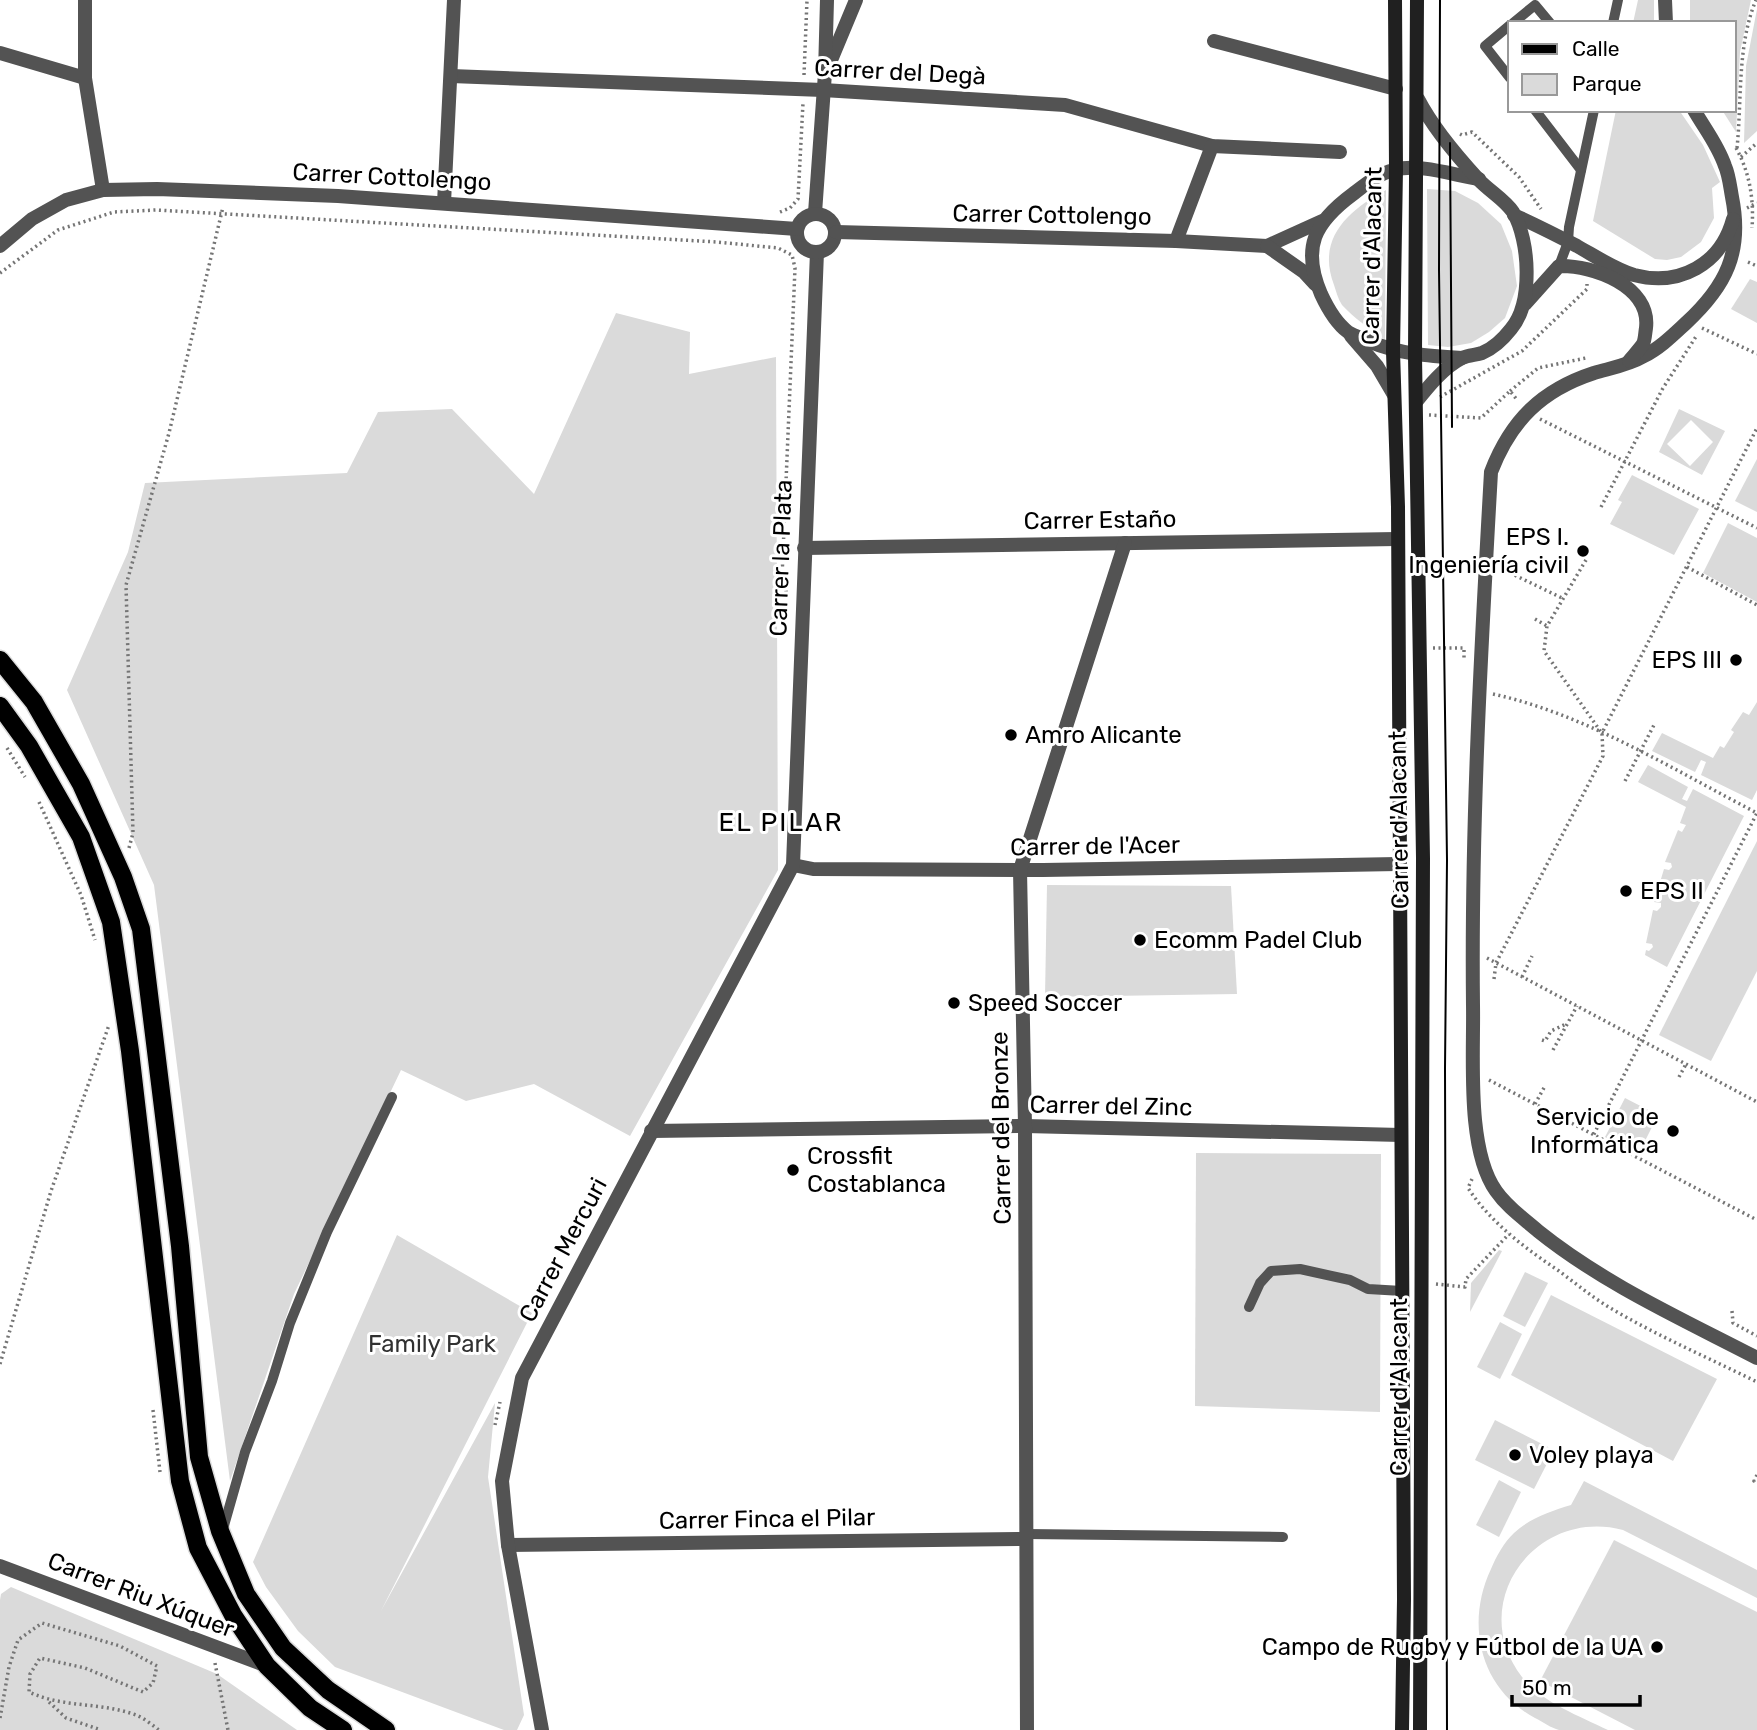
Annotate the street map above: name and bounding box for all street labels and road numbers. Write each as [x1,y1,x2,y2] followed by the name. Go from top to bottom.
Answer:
[813,54,987,90] street label: Carrer del Degà
[292,158,492,196] street label: Carrer Cottolengo
[1356,167,1388,345] street label: Carrer d'Alacant
[952,199,1152,231] street label: Carrer Cottolengo
[764,479,798,637] street label: Carrer la Plata
[1023,505,1177,535] street label: Carrer Estaño
[1383,731,1415,909] street label: Carrer d'Alacant
[1010,831,1180,861] street label: Carrer de l'Acer
[985,1031,1017,1225] street label: Carrer del Bronze
[1029,1091,1193,1121] street label: Carrer del Zinc
[513,1173,613,1327] street label: Carrer Mercuri
[1385,1298,1413,1476] street label: Carrer d'Alacant
[659,1503,875,1535] street label: Carrer Finca el Pilar
[44,1547,238,1643] street label: Carrer Riu Xúquer

